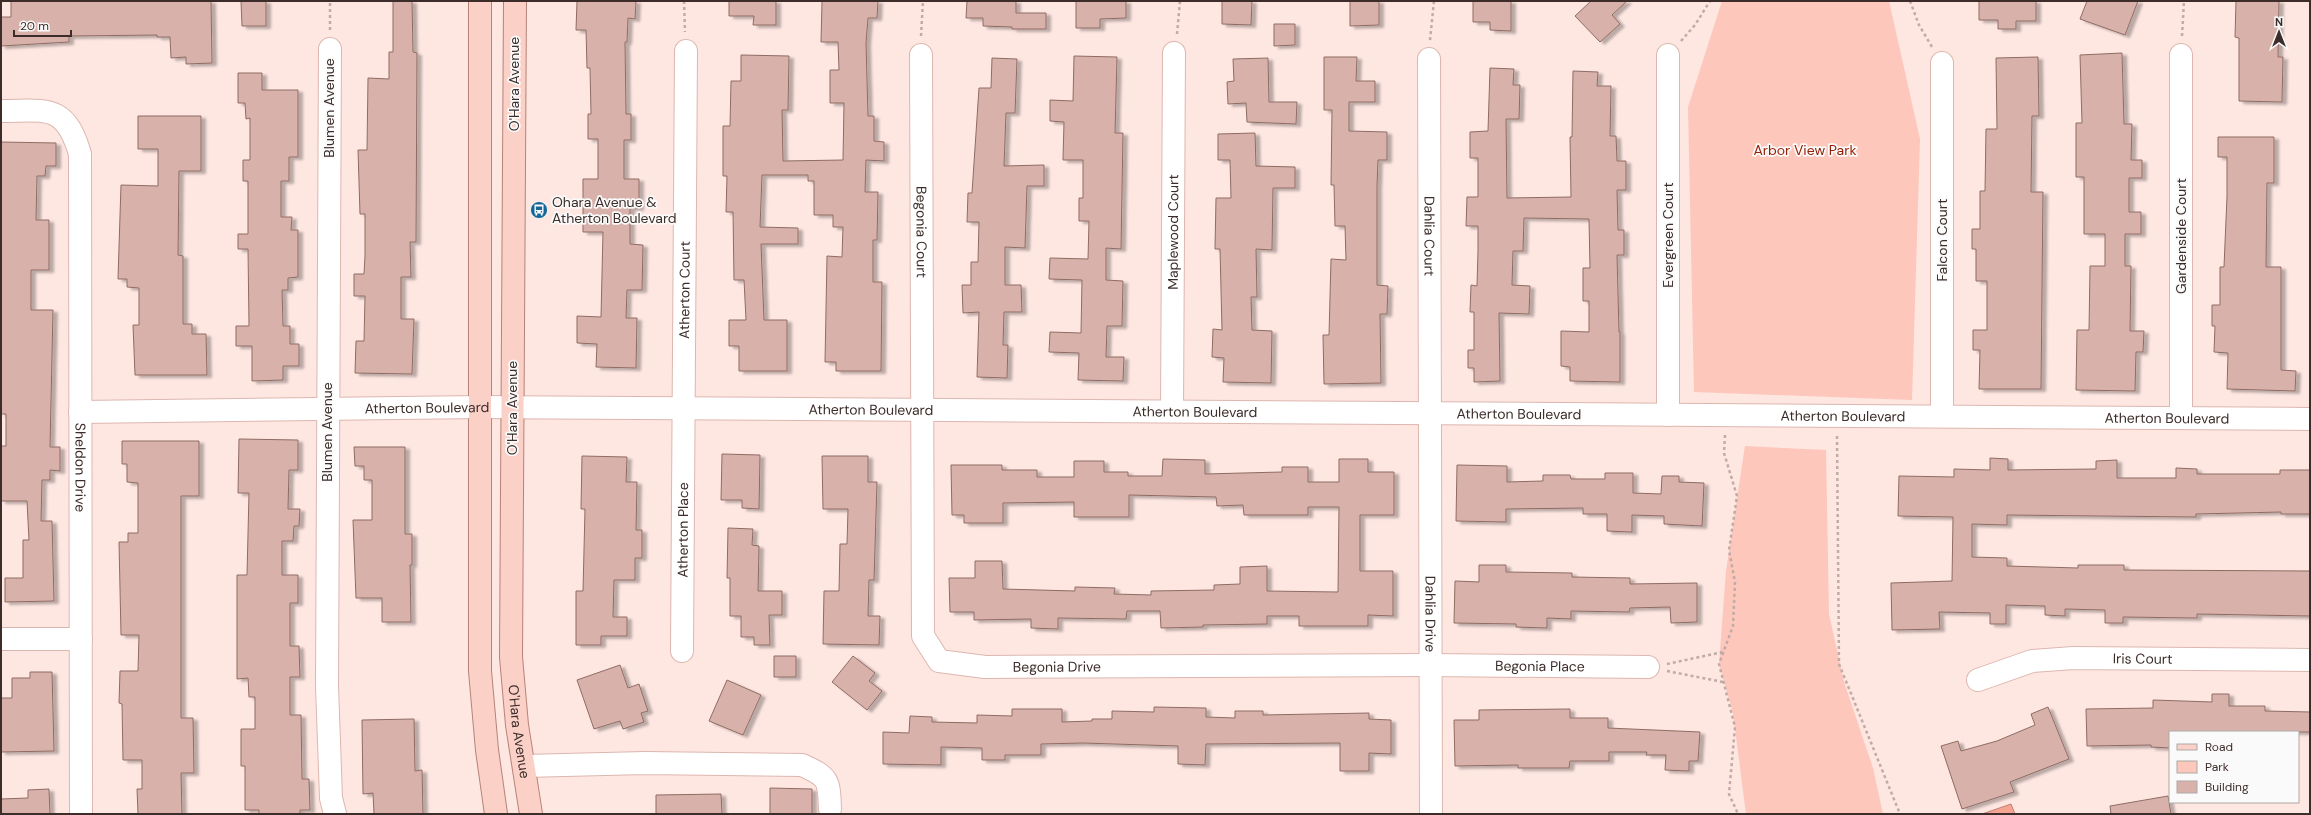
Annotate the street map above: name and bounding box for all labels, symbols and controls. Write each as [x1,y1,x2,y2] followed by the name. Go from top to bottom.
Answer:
[14,12,71,38] scale bar
[2259,12,2299,52] north arrow
[2275,15,2283,29] text: N
[20,18,49,34] text: 20 m
[505,37,523,131] street label: O'Hara Avenue
[320,58,338,158] street label: Blumen Avenue
[1754,141,1856,159] park label: Arbor View Park
[1164,174,1182,290] street label: Maplewood Court
[2172,178,2190,294] street label: Gardenside Court
[1659,182,1677,288] street label: Evergreen Court
[912,186,931,278] street label: Begonia Court
[552,193,677,227] place label: Ohara Avenue & Atherton Boulevard
[1420,196,1439,276] street label: Dahlia Court
[1933,199,1951,281] street label: Falcon Court
[529,200,549,220] bus stop icon: Ohara Avenue & Atherton Boulevard
[675,241,694,339] street label: Atherton Court
[503,361,521,455] street label: O'Hara Avenue
[318,382,336,482] street label: Blumen Avenue
[364,398,489,417] street label: Atherton Boulevard
[809,400,933,419] street label: Atherton Boulevard
[1133,402,1257,421] street label: Atherton Boulevard
[1456,404,1581,423] street label: Atherton Boulevard
[1780,407,1905,425] street label: Atherton Boulevard
[2104,409,2229,427] street label: Atherton Boulevard
[71,423,90,512] street label: Sheldon Drive
[673,482,692,578] street label: Atherton Place
[1421,576,1440,652] street label: Dahlia Drive
[2113,649,2173,668] street label: Iris Court
[1013,657,1101,676] street label: Begonia Drive
[1495,657,1585,675] street label: Begonia Place
[504,684,534,780] street label: O'Hara Avenue
[2169,731,2299,803] legend
[2205,739,2233,755] text: Road
[2205,759,2229,775] text: Park
[2205,779,2249,795] text: Building

